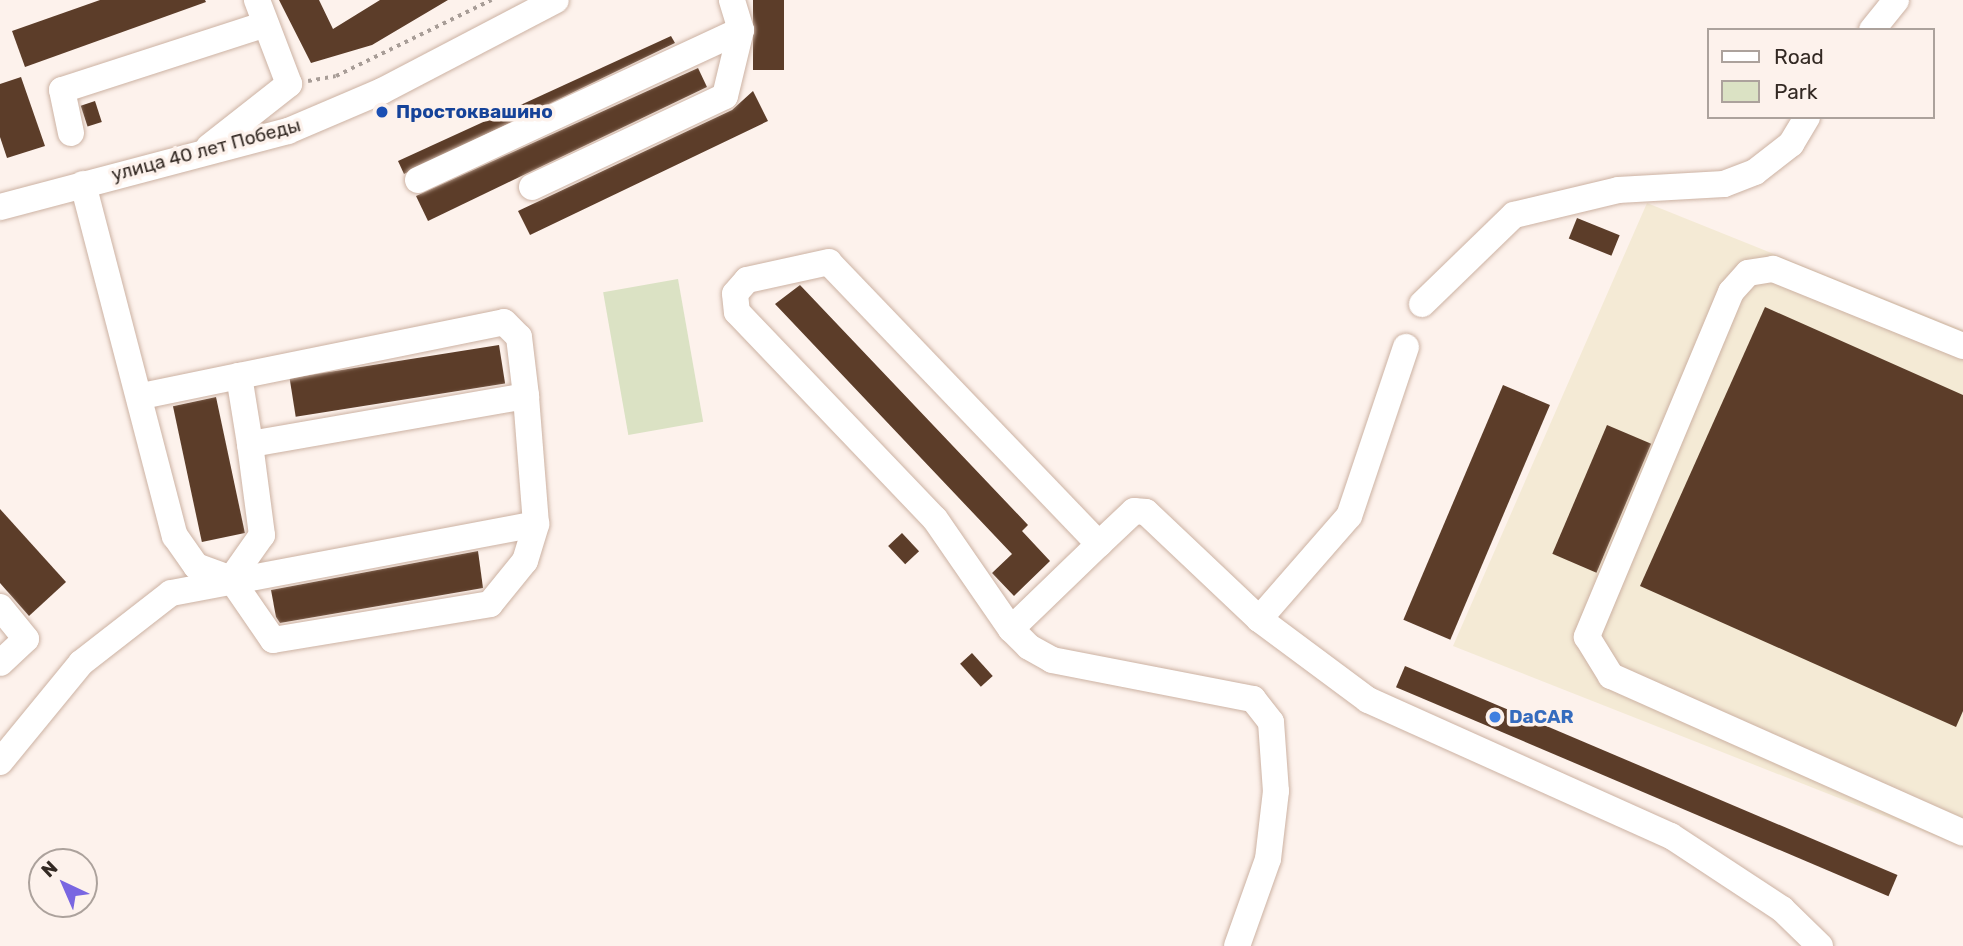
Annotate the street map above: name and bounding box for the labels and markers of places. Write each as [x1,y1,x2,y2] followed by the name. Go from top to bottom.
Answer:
[396,101,553,123] place label: Простоквашино
[374,104,390,120] marker: Простоквашино
[1509,706,1574,728] place label: DaCAR
[1487,709,1503,725] marker: DaCAR

